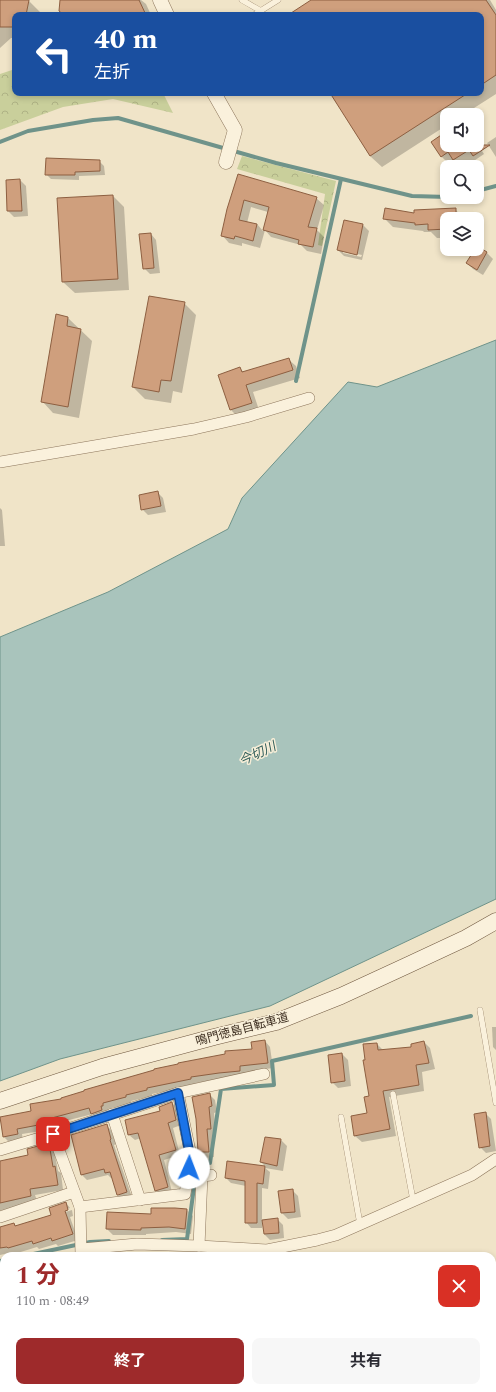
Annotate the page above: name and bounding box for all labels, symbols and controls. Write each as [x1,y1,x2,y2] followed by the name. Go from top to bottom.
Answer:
[94,18,158,61] text: 40 m
[28,28,80,80] icon: left
[94,59,130,86] text: 左折
[440,108,484,256] map controls
[440,108,484,152] button: sound
[440,160,484,204] button: search
[440,212,484,256] button: layers
[236,736,281,771] water label: 今切川
[193,1008,291,1051] street label: 鳴門徳島自転車道
[36,1117,70,1151] pin
[42,1123,64,1145] icon: arrive
[168,1147,210,1189] position arrow
[16,1258,59,1294] text: 1 分
[438,1265,480,1307] button: close
[16,1291,89,1311] text: 110 m · 08:49
[16,1338,244,1384] button: 終了
[252,1338,480,1384] button: 共有

